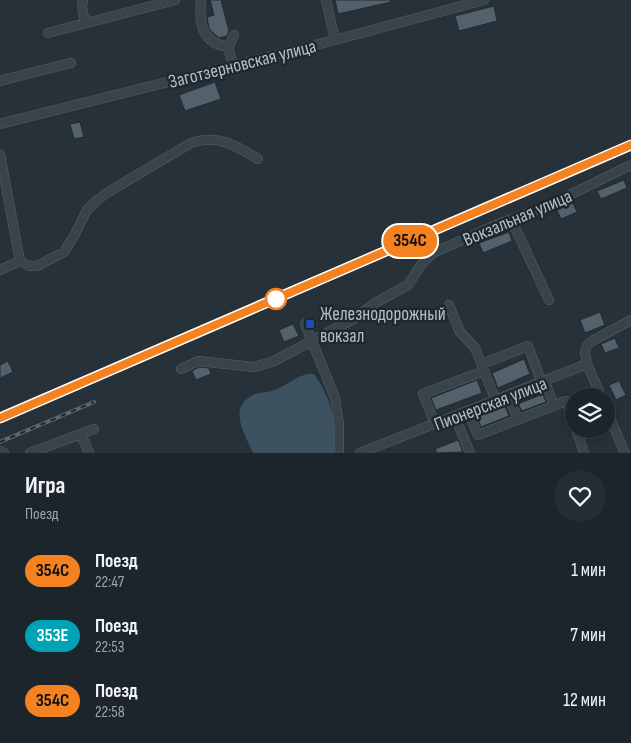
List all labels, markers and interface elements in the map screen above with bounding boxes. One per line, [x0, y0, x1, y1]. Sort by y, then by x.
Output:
street label: Заготзерновская улица [166, 35, 319, 94]
street label: Вокзальная улица [460, 185, 576, 252]
line badge: 354С [375, 225, 445, 257]
text: 354С [393, 230, 427, 251]
unlabelled marker [265, 288, 287, 310]
place label: Железнодорожный вокзал [320, 303, 446, 348]
marker: Железнодорожный вокзал [304, 318, 316, 330]
street label: Пионерская улица [431, 372, 550, 436]
map controls [565, 388, 615, 438]
button: layers [565, 388, 615, 438]
button: heart [554, 470, 606, 522]
text: Игра [25, 471, 65, 500]
text: Поезд [25, 505, 58, 524]
text: Поезд [95, 550, 138, 573]
text: 1 мин [571, 559, 606, 582]
text: 354С [36, 560, 69, 581]
text: 22:47 [95, 573, 124, 592]
text: Поезд [95, 615, 138, 638]
text: 7 мин [570, 624, 606, 647]
text: 353Е [37, 625, 68, 646]
text: 22:53 [95, 638, 124, 657]
text: Поезд [95, 680, 138, 703]
text: 12 мин [563, 689, 606, 712]
text: 354С [36, 690, 69, 711]
text: 22:58 [95, 703, 125, 722]

